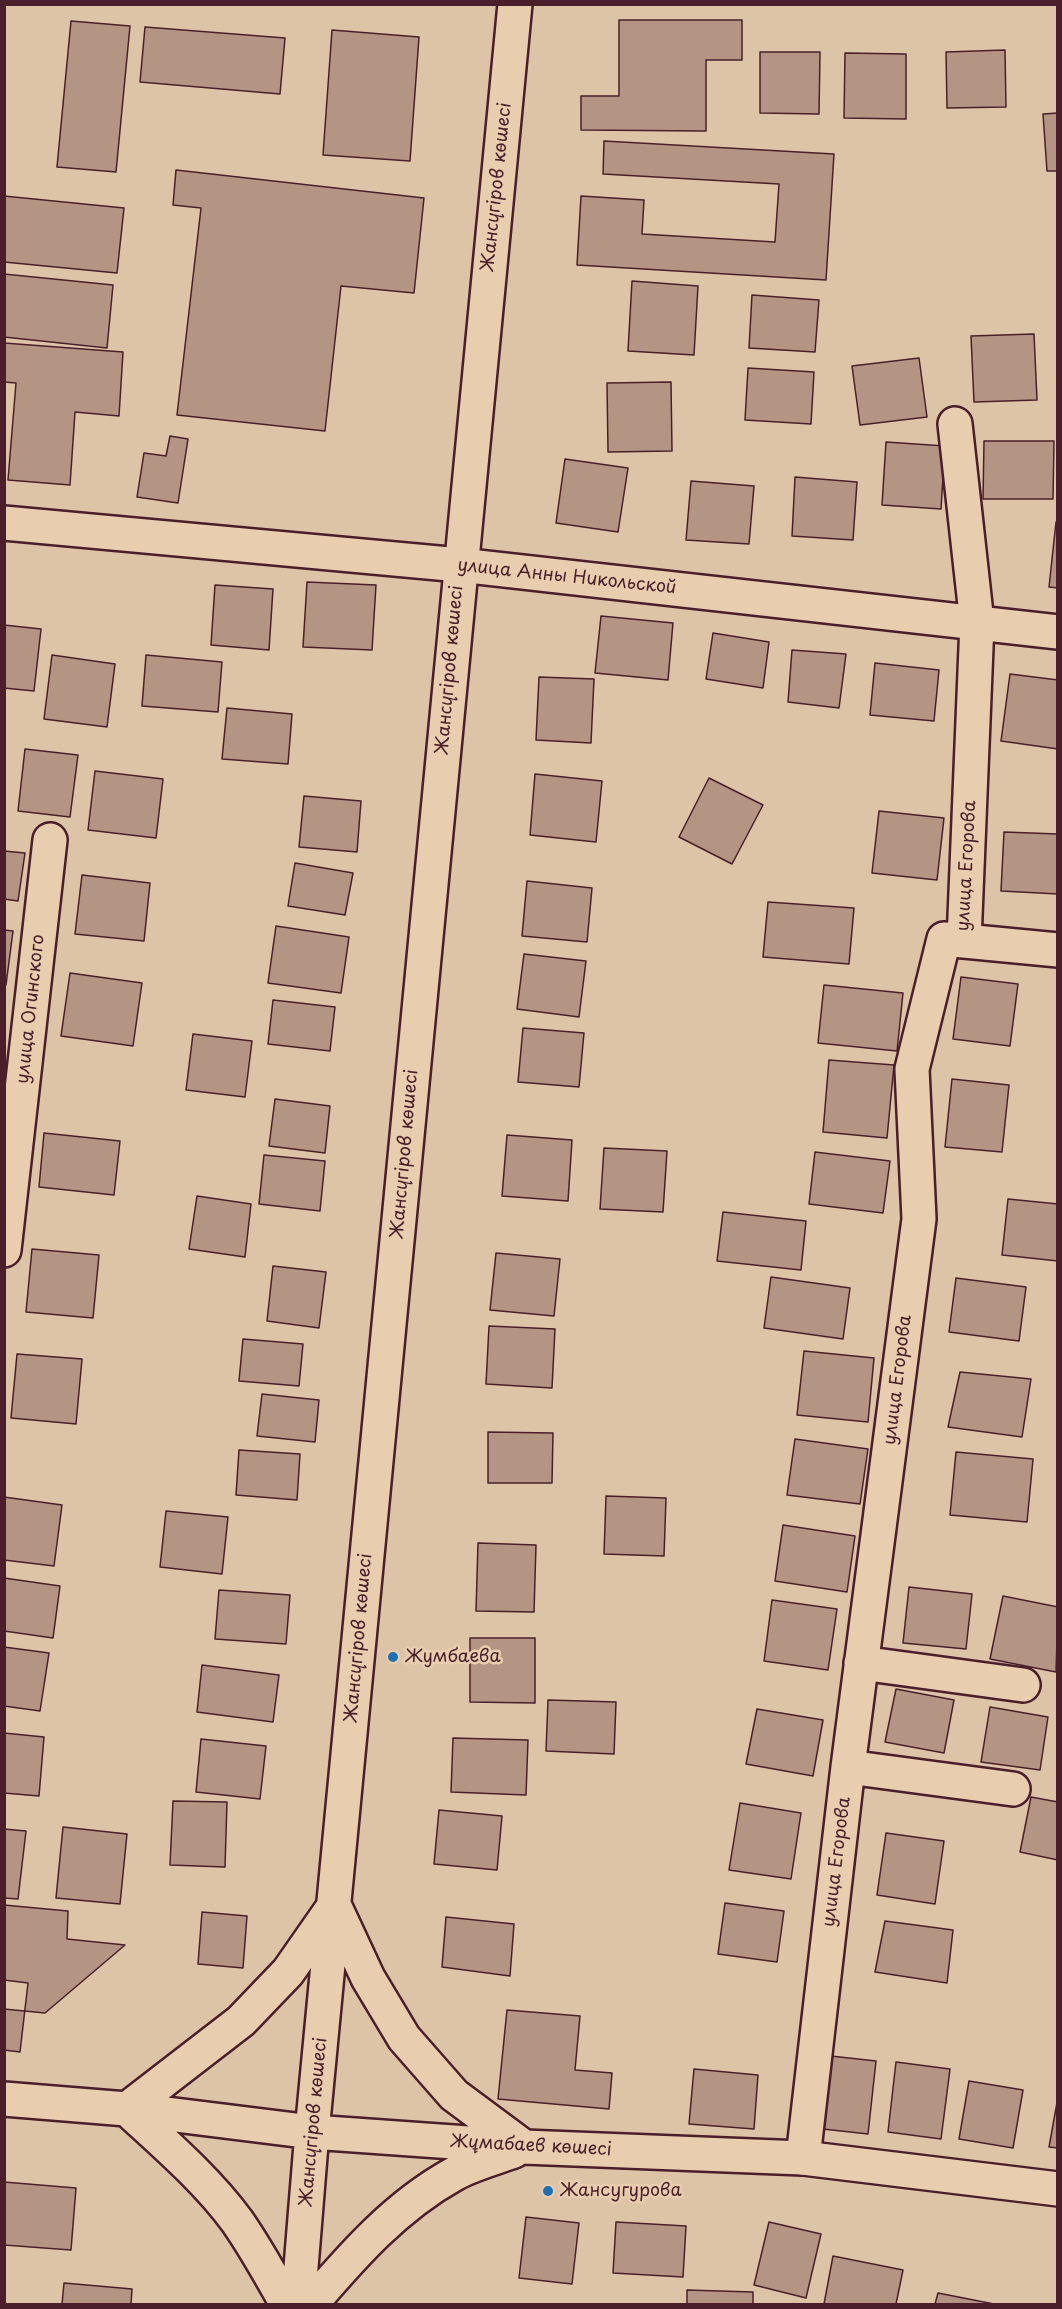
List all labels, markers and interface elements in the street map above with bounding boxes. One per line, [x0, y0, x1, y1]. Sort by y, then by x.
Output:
street label: Жансүгіров көшесі [477, 101, 517, 273]
street label: улица Анны Никольской [456, 555, 678, 599]
street label: Жансүгіров көшесі [432, 584, 468, 756]
street label: улица Егорова [953, 800, 981, 932]
street label: улица Огинского [12, 933, 50, 1085]
street label: Жансүгіров көшесі [387, 1068, 423, 1240]
street label: улица Егорова [879, 1314, 917, 1446]
street label: Жансүгіров көшесі [341, 1552, 377, 1724]
place label: Жумбаева [405, 1646, 501, 1668]
marker: Жумбаева [386, 1650, 400, 1664]
street label: улица Егорова [818, 1796, 856, 1928]
street label: Жансүгіров көшесі [296, 2036, 332, 2208]
street label: Жұмабаев көшесі [450, 2131, 612, 2161]
place label: Жансугурова [560, 2180, 682, 2202]
marker: Жансугурова [541, 2184, 555, 2198]

